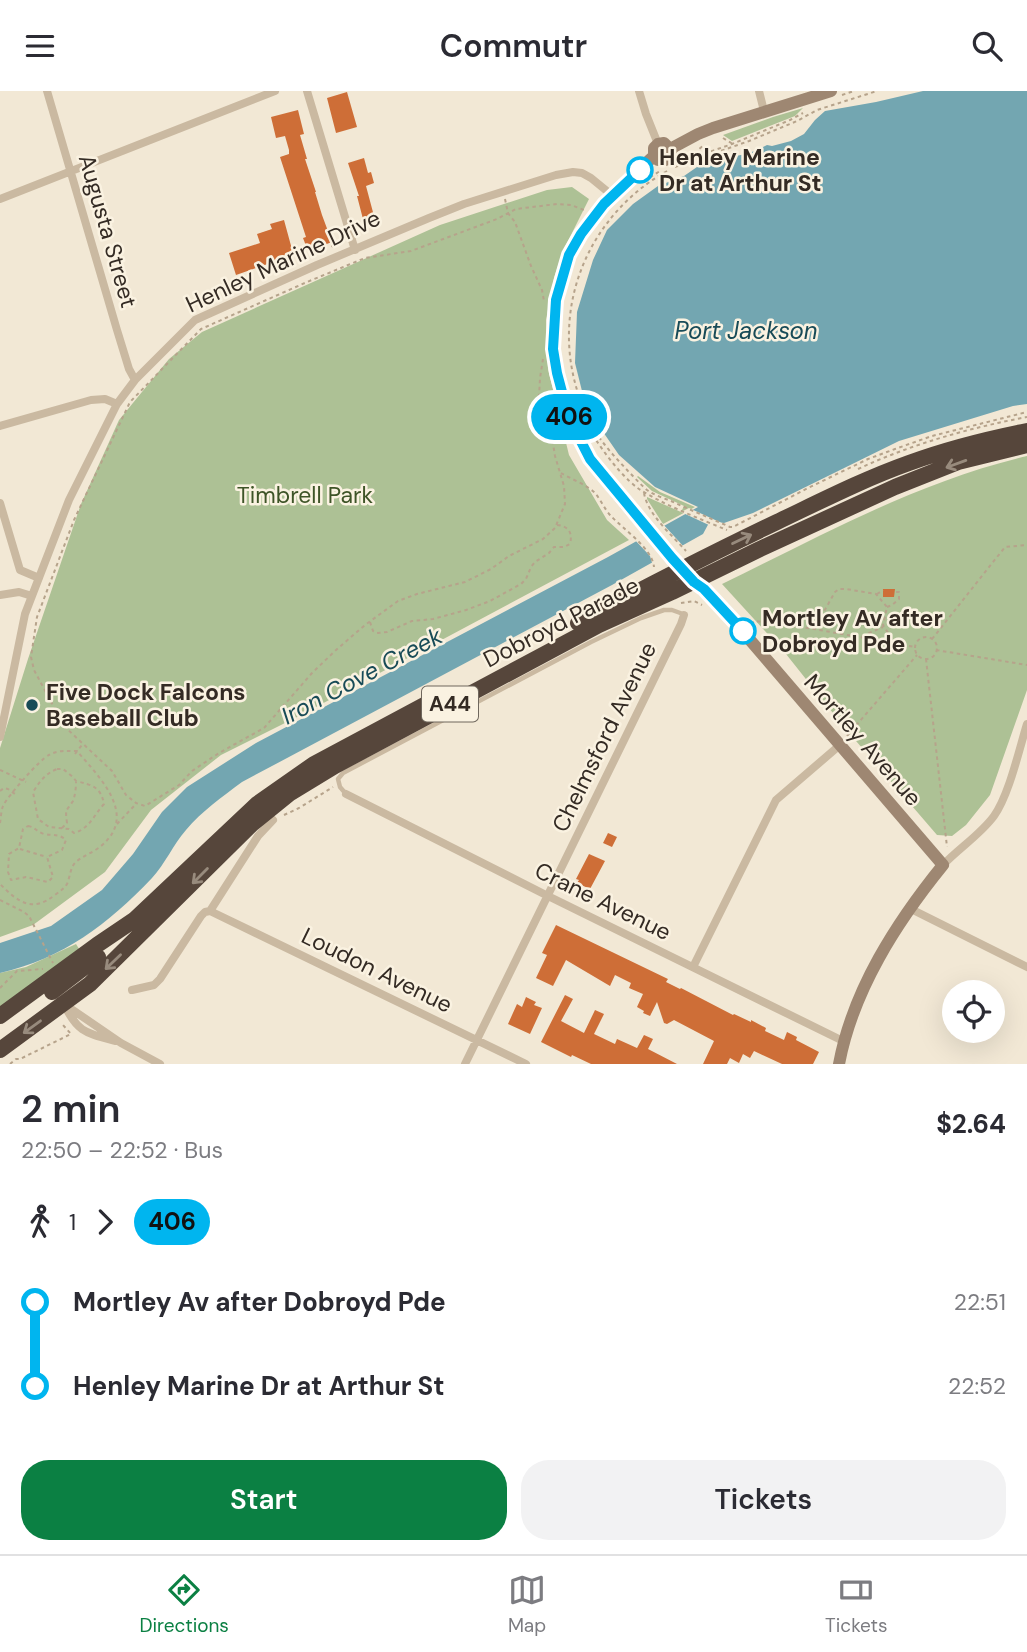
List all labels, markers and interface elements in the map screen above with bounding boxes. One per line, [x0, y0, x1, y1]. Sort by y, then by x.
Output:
text: Commutr [440, 25, 587, 67]
icon: menu [21, 27, 59, 65]
icon: search [968, 27, 1006, 65]
place label: Henley Marine Dr at Arthur St [659, 142, 822, 198]
street label: Augusta Street [72, 151, 144, 311]
marker: Henley Marine Dr at Arthur St [627, 157, 653, 183]
street label: Henley Marine Drive [181, 203, 385, 319]
water label: Port Jackson [674, 315, 818, 346]
line badge: 406 [529, 394, 609, 440]
text: 406 [545, 401, 593, 432]
one-way arrow [945, 459, 967, 471]
park label: Timbrell Park [237, 480, 374, 510]
one-way arrow [731, 531, 752, 545]
street label: Dobroyd Parade [478, 570, 644, 674]
place label: Mortley Av after Dobroyd Pde [762, 603, 943, 659]
marker: Mortley Av after Dobroyd Pde [730, 618, 756, 644]
water label: Iron Cove Creek [276, 620, 448, 731]
street label: Chelmsford Avenue [545, 637, 663, 837]
street label: Mortley Avenue [797, 668, 929, 812]
place label: Five Dock Falcons Baseball Club [46, 677, 246, 733]
road number: A44 [422, 687, 478, 721]
marker: Five Dock Falcons Baseball Club [24, 697, 40, 713]
street label: Crane Avenue [530, 855, 676, 947]
one-way arrow [191, 867, 208, 884]
street label: Loudon Avenue [297, 921, 457, 1019]
one-way arrow [105, 953, 122, 970]
map controls [942, 980, 1005, 1043]
button: locate [942, 980, 1005, 1043]
one-way arrow [23, 1020, 42, 1034]
text: 2 min [21, 1084, 120, 1134]
text: $2.64 [936, 1107, 1006, 1141]
text: 22:50 – 22:52 · Bus [21, 1135, 223, 1165]
icon: walk [21, 1203, 59, 1241]
icon: forward [86, 1203, 124, 1241]
text: 406 [148, 1206, 196, 1237]
text: 1 [69, 1207, 76, 1237]
text: Mortley Av after Dobroyd Pde [73, 1285, 446, 1319]
text: 22:51 [954, 1287, 1006, 1317]
text: Henley Marine Dr at Arthur St [73, 1369, 445, 1403]
text: 22:52 [948, 1371, 1006, 1401]
button: Start [21, 1460, 507, 1540]
button: Tickets [521, 1460, 1006, 1540]
tab: Directions [139, 1571, 229, 1638]
tab: Map [508, 1571, 546, 1638]
tab: Tickets [825, 1571, 888, 1638]

